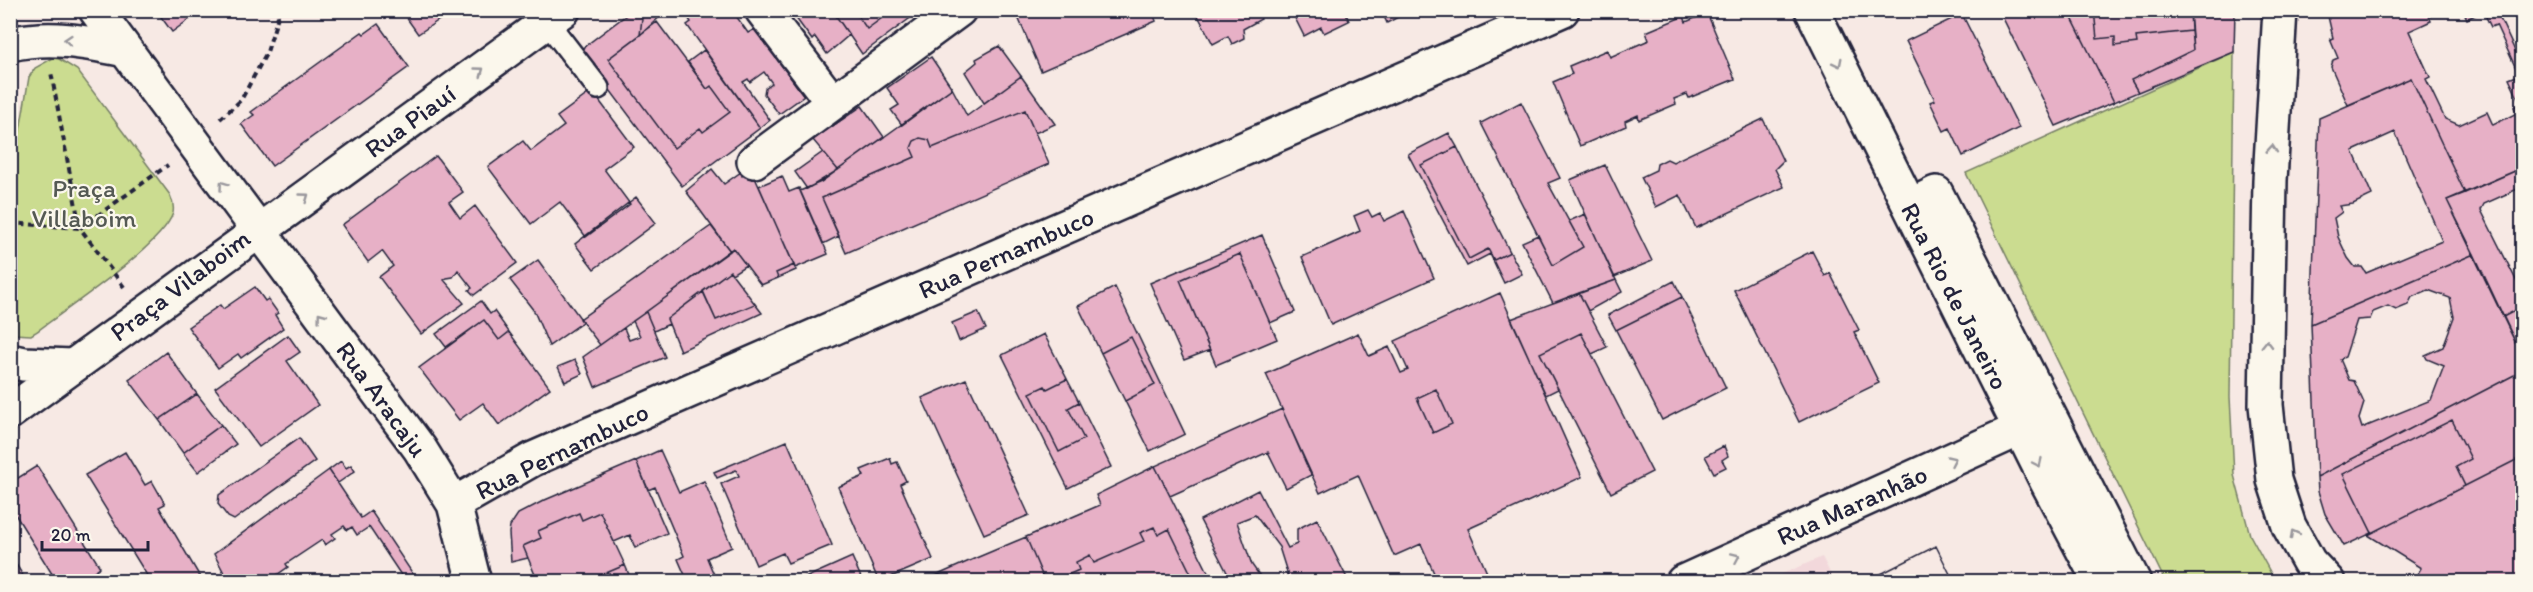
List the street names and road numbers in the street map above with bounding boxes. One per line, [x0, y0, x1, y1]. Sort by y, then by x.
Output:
street label: Rua Piauí [358, 77, 462, 165]
street label: Rua Rio de Janeiro [1894, 197, 2016, 395]
street label: Rua Pernambuco [913, 200, 1099, 306]
street label: Praça Vilaboim [103, 222, 257, 348]
street label: Rua Aracaju [329, 335, 435, 463]
street label: Rua Pernambuco [470, 395, 654, 507]
street label: Rua Maranhão [1772, 458, 1932, 552]

